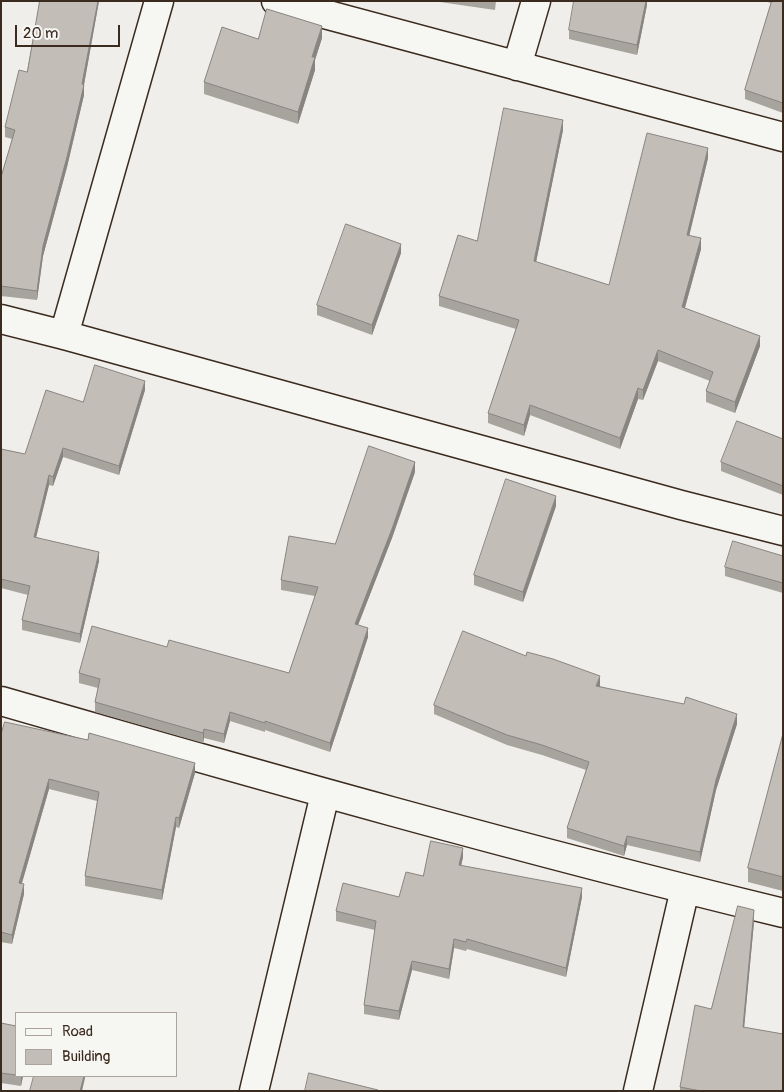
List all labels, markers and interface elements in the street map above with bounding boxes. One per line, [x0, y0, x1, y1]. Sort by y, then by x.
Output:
scale bar [18, 15, 122, 47]
text: 20 m [23, 24, 58, 43]
legend [15, 1012, 178, 1077]
text: Road [62, 1022, 93, 1041]
text: Building [62, 1047, 110, 1066]

